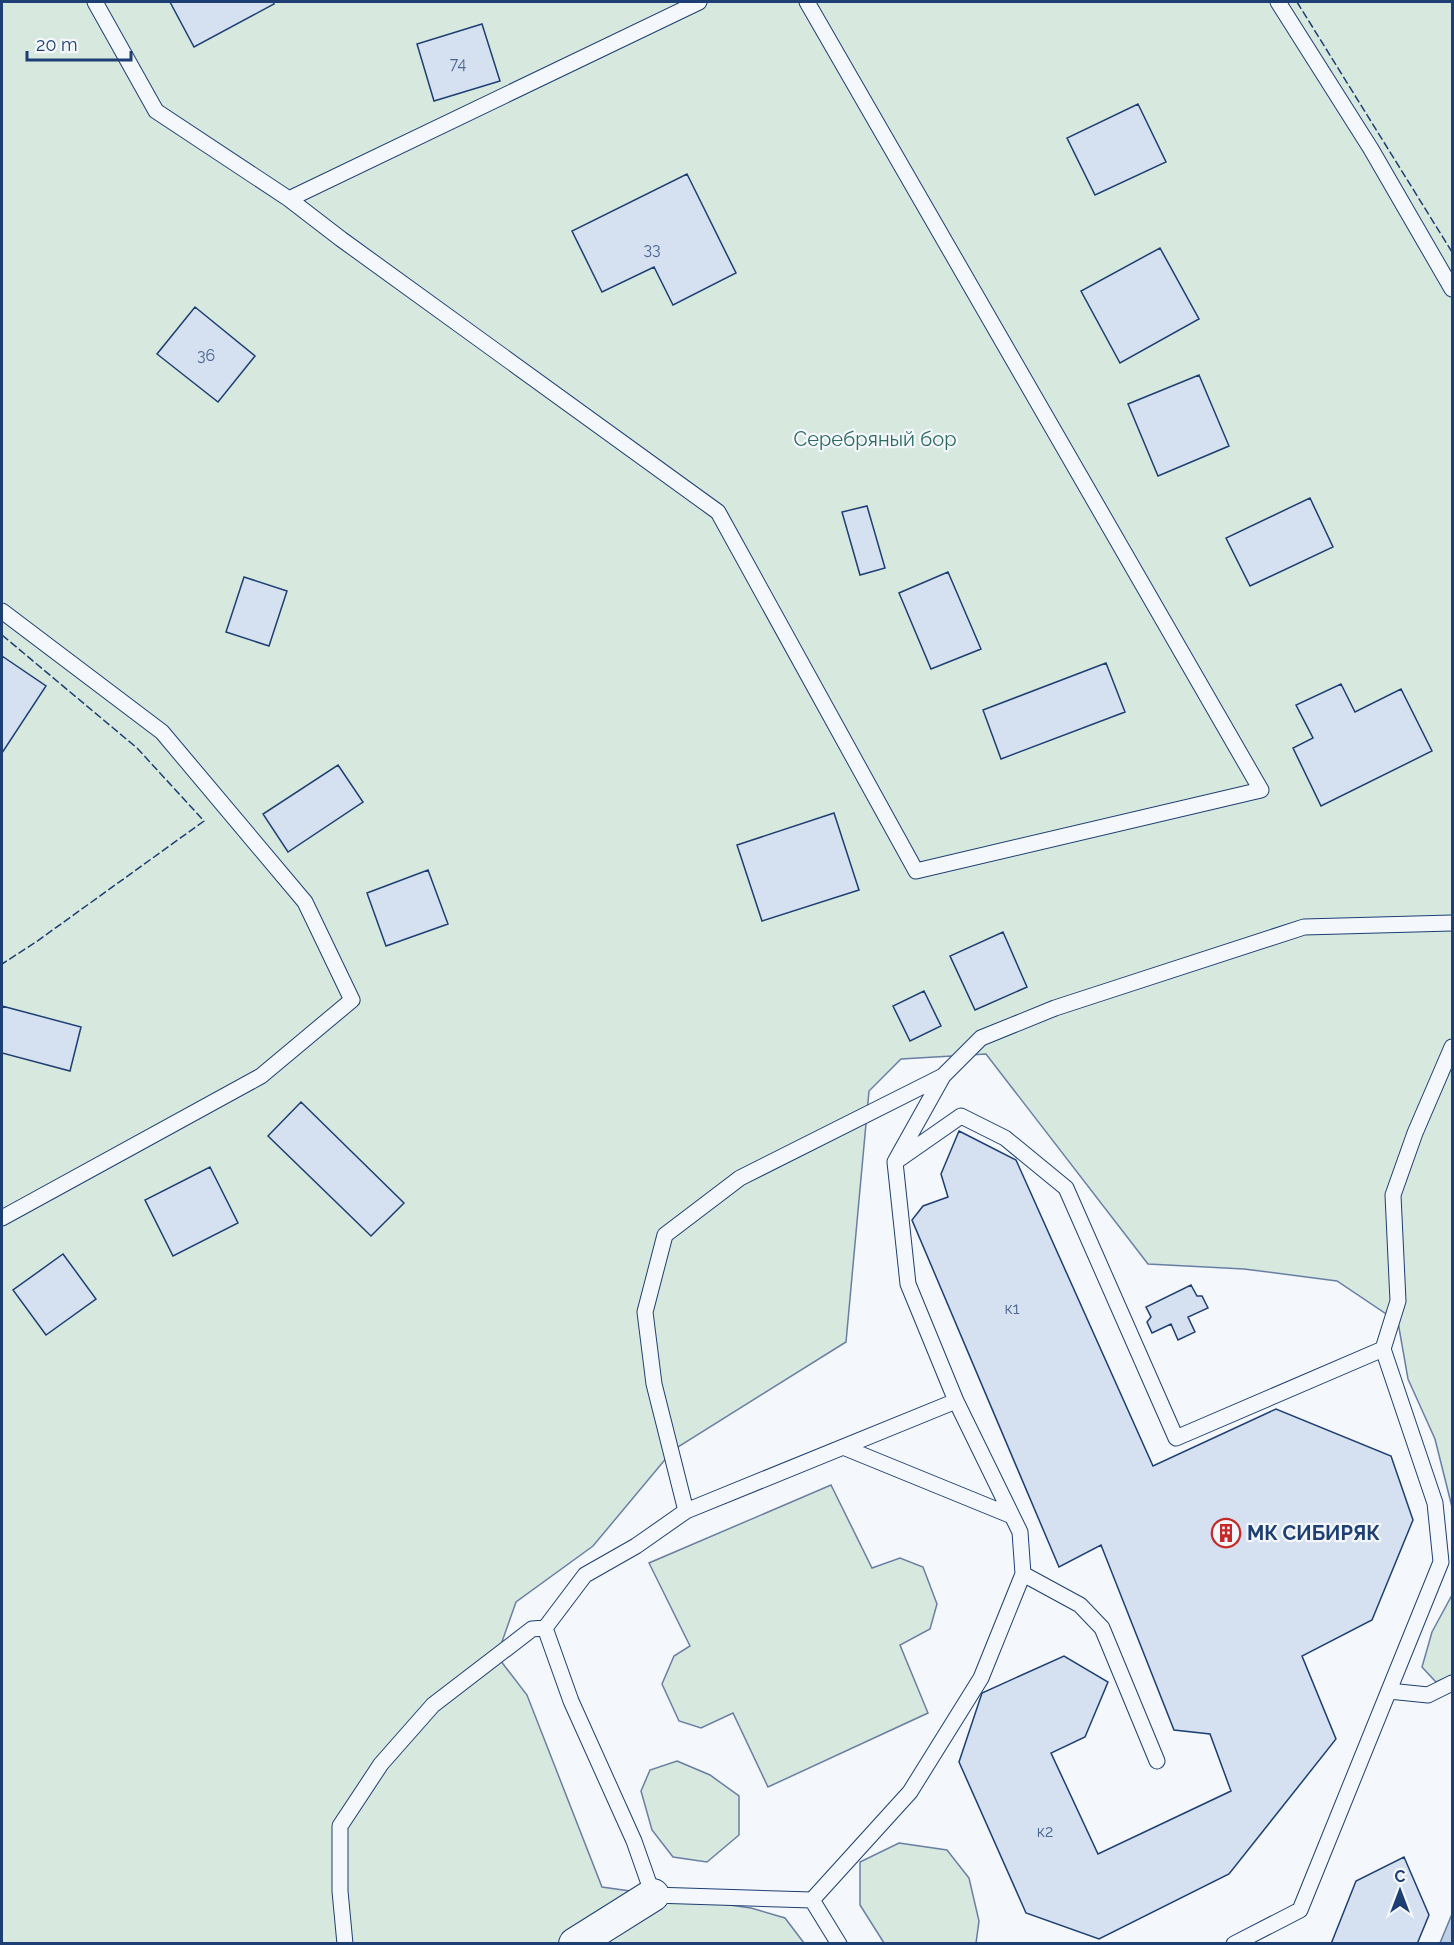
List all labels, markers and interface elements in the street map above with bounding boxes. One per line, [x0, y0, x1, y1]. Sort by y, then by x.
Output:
scale bar [27, 24, 130, 62]
text: 20 m [36, 34, 78, 55]
house number: 74 [450, 54, 466, 73]
house number: 33 [643, 240, 661, 259]
house number: 36 [197, 346, 215, 365]
park label: Серебряный бор [794, 427, 957, 451]
house number: к1 [1004, 1299, 1020, 1318]
building icon: МК СИБИРЯК [1210, 1517, 1242, 1549]
place label: МК СИБИРЯК [1247, 1521, 1380, 1545]
house number: к2 [1037, 1822, 1053, 1841]
north arrow [1370, 1861, 1430, 1921]
text: С [1395, 1867, 1406, 1886]

